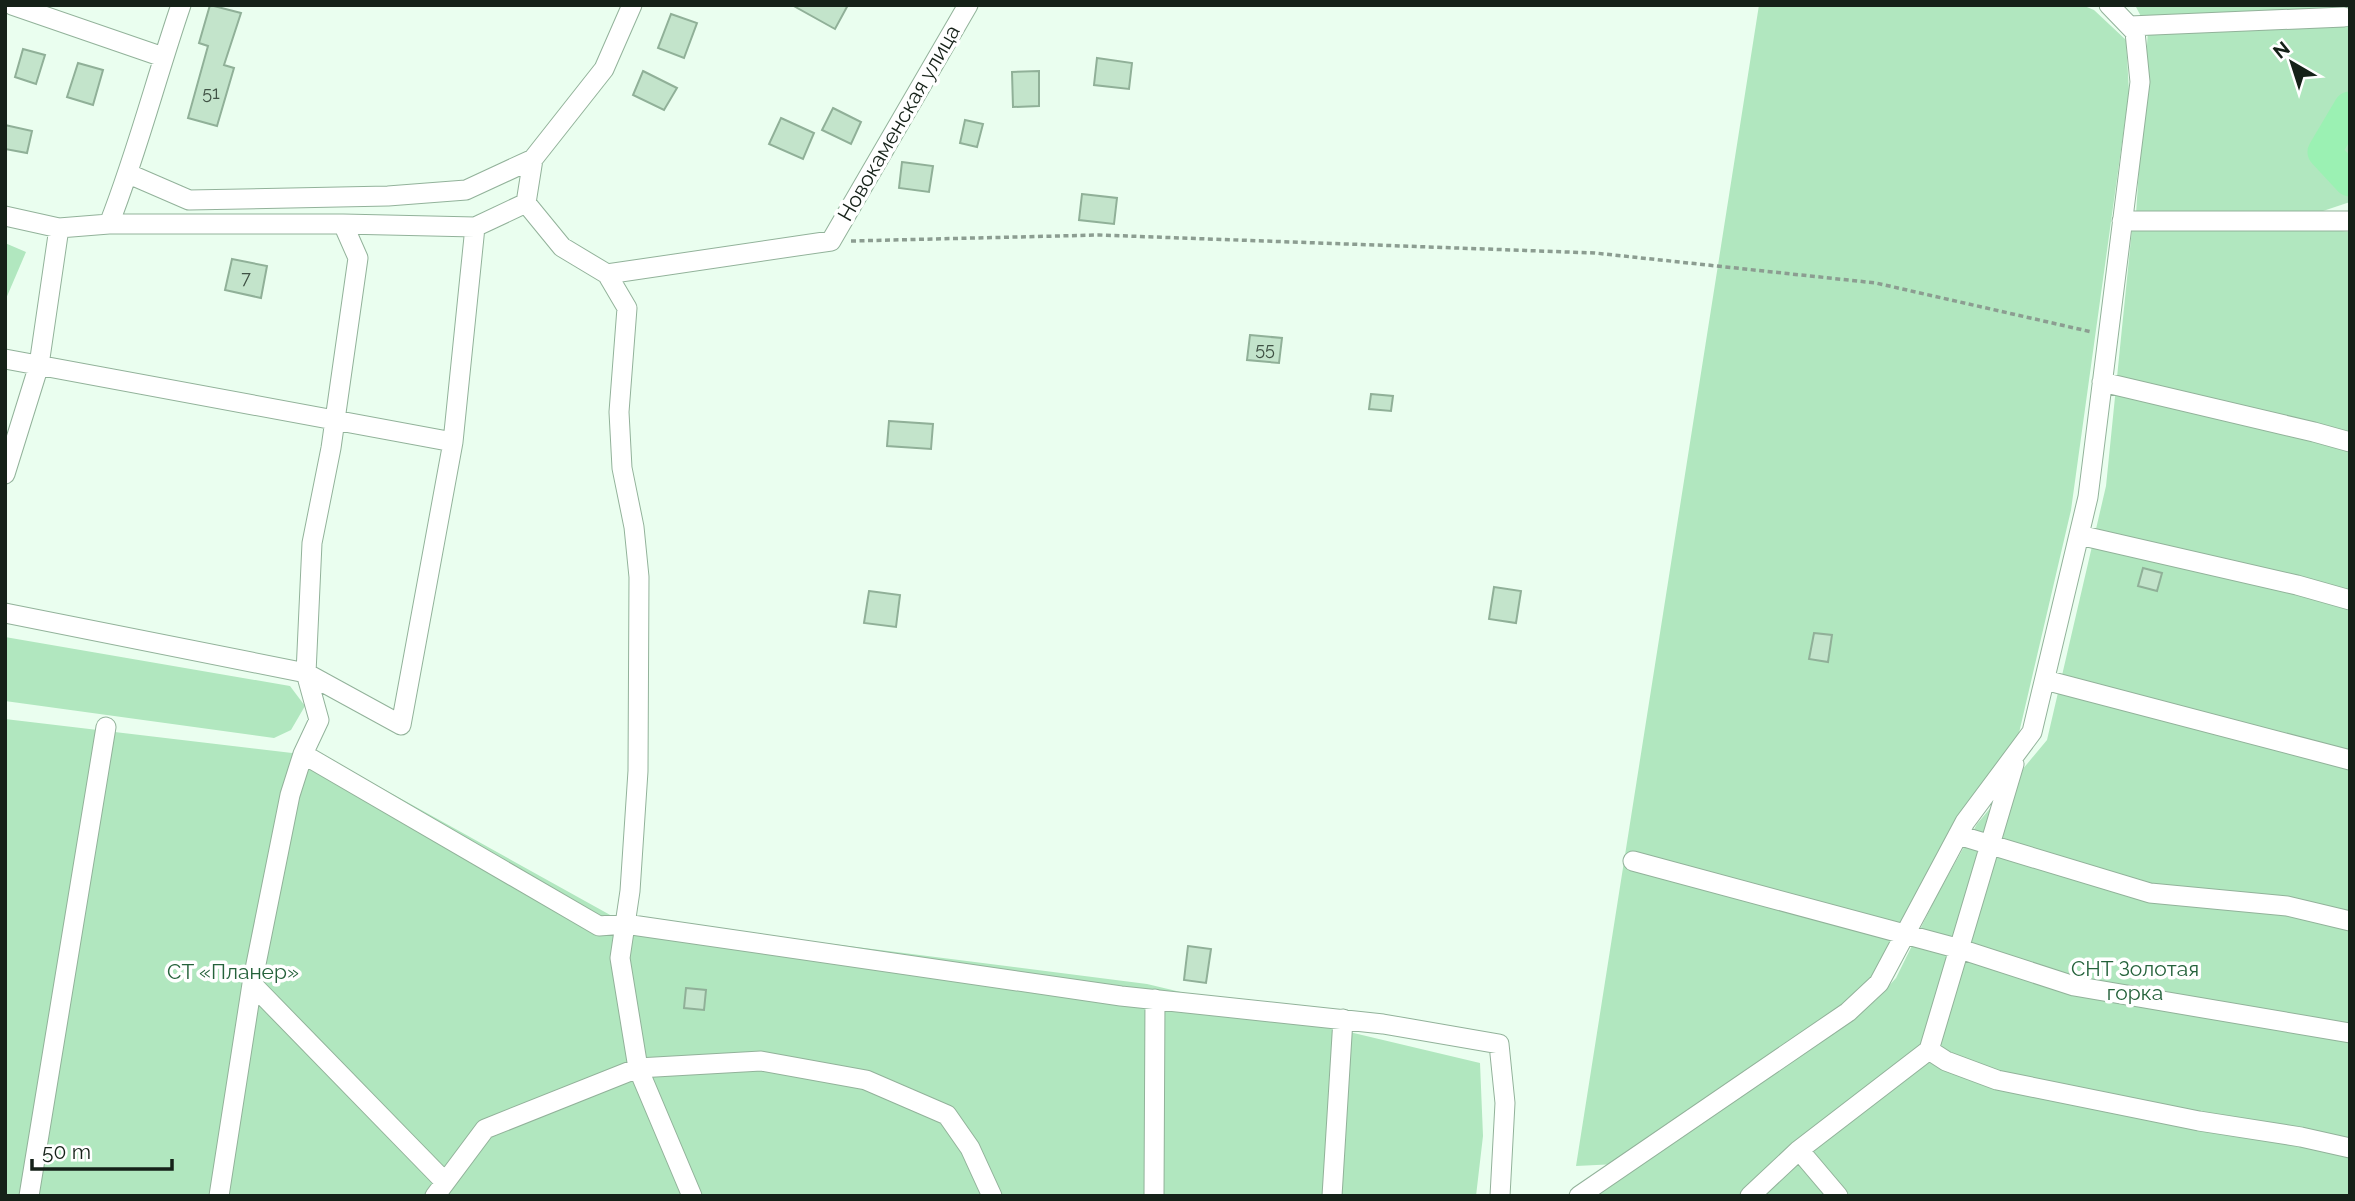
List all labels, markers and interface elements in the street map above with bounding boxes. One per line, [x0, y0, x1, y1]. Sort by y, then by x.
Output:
street label: Новокаменская улица [832, 20, 965, 225]
north arrow [2257, 28, 2327, 98]
text: N [2269, 37, 2294, 63]
house number: 51 [202, 82, 220, 103]
house number: 7 [241, 267, 251, 288]
house number: 55 [1255, 338, 1275, 359]
park label: СНТ Золотая горка [2071, 956, 2199, 1005]
park label: СТ «Планер» [167, 959, 299, 984]
scale bar [32, 1128, 172, 1172]
text: 50 m [42, 1139, 91, 1164]

